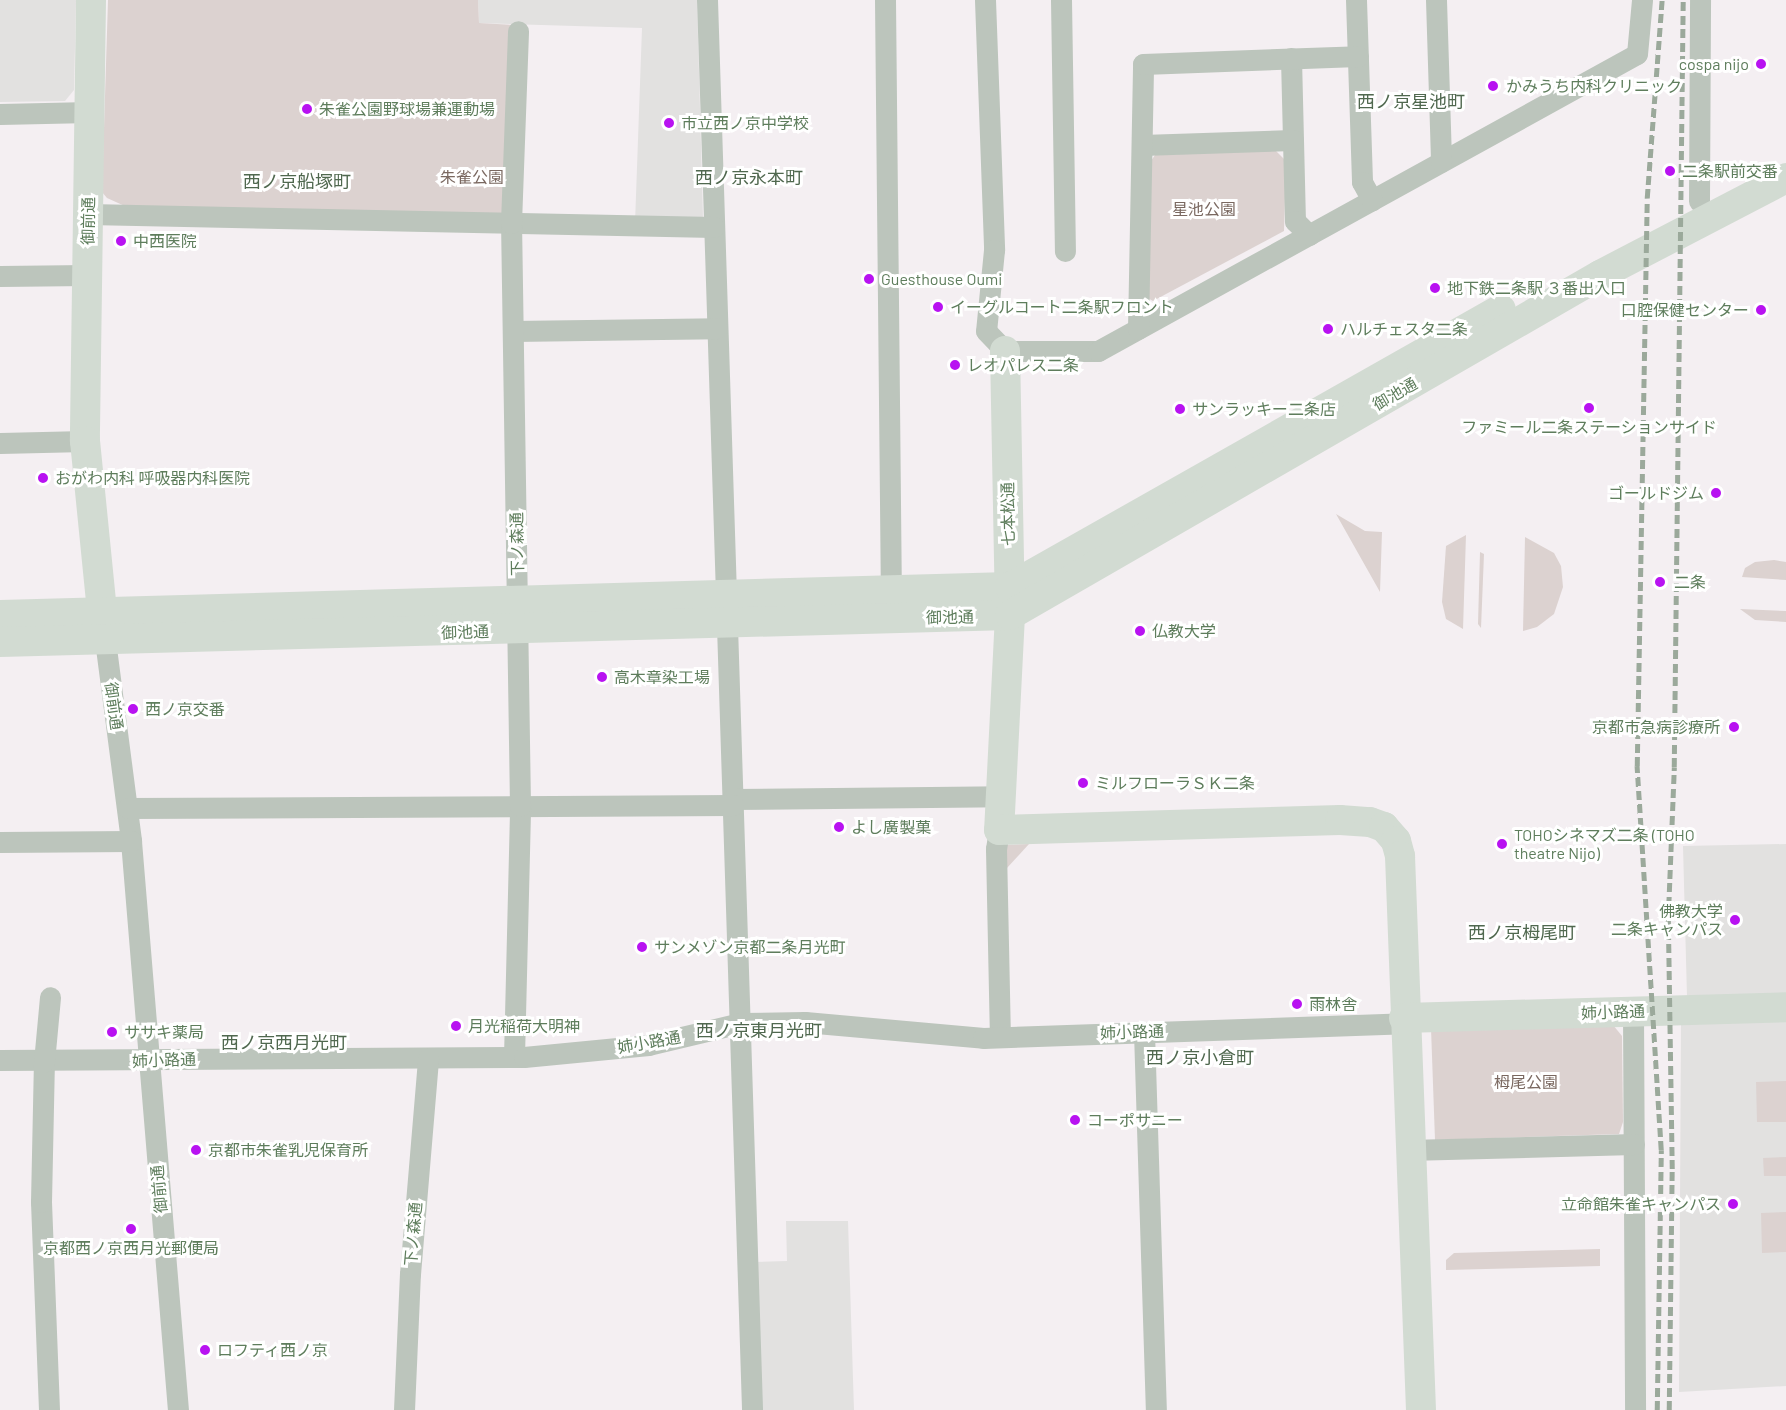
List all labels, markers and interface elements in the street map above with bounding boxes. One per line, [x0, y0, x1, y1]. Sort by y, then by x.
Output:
place label: cospa nijo [1679, 54, 1749, 74]
marker: cospa nijo [1754, 57, 1768, 71]
place label: かみうち内科クリニック [1506, 76, 1682, 96]
marker: かみうち内科クリニック [1484, 77, 1502, 95]
district label: 西ノ京星池町 [1357, 90, 1465, 112]
place label: 朱雀公園野球場兼運動場 [319, 99, 495, 119]
marker: 朱雀公園野球場兼運動場 [300, 102, 314, 116]
place label: 市立西ノ京中学校 [681, 113, 809, 133]
marker: 市立西ノ京中学校 [662, 116, 676, 130]
place label: 二条駅前交番 [1682, 161, 1778, 181]
marker: 二条駅前交番 [1663, 164, 1677, 178]
district label: 西ノ京永本町 [695, 166, 803, 188]
park label: 朱雀公園 [440, 167, 504, 187]
district label: 西ノ京船塚町 [243, 170, 351, 192]
street label: 御前通 [78, 197, 98, 245]
park label: 星池公園 [1172, 199, 1236, 219]
place label: 中西医院 [133, 231, 197, 251]
marker: 中西医院 [114, 234, 128, 248]
place label: Guesthouse Oumi [881, 269, 1002, 289]
marker: Guesthouse Oumi [862, 272, 876, 286]
place label: 地下鉄二条駅 ３番出入口 [1447, 278, 1626, 298]
marker: 地下鉄二条駅 ３番出入口 [1428, 281, 1442, 295]
place label: イーグルコート二条駅フロント [950, 297, 1174, 317]
marker: イーグルコート二条駅フロント [931, 300, 945, 314]
place label: 口腔保健センター [1621, 300, 1749, 320]
marker: 口腔保健センター [1754, 303, 1768, 317]
place label: ハルチェスタ二条 [1340, 319, 1468, 339]
marker: ハルチェスタ二条 [1321, 322, 1335, 336]
place label: レオパレス二条 [967, 355, 1079, 375]
marker: レオパレス二条 [948, 358, 962, 372]
street label: 御池通 [1369, 374, 1421, 414]
place label: サンラッキー二条店 [1192, 399, 1336, 419]
marker: ファミール二条ステーションサイド [1582, 401, 1596, 415]
marker: サンラッキー二条店 [1173, 402, 1187, 416]
place label: ファミール二条ステーションサイド [1461, 417, 1717, 437]
place label: おがわ内科 呼吸器内科医院 [55, 468, 250, 488]
marker: おがわ内科 呼吸器内科医院 [36, 471, 50, 485]
street label: 七本松通 [998, 482, 1018, 546]
place label: ゴールドジム [1608, 483, 1704, 503]
marker: ゴールドジム [1709, 486, 1723, 500]
street label: 下ノ森通 [507, 512, 527, 576]
place label: 二条 [1674, 572, 1706, 592]
marker: 二条 [1651, 573, 1669, 591]
street label: 御池通 [926, 607, 974, 627]
place label: 仏教大学 [1152, 621, 1216, 641]
street label: 御池通 [441, 622, 489, 642]
marker: 仏教大学 [1133, 624, 1147, 638]
place label: 高木章染工場 [614, 667, 710, 687]
marker: 高木章染工場 [595, 670, 609, 684]
street label: 御前通 [101, 681, 127, 731]
place label: 西ノ京交番 [145, 699, 225, 719]
marker: 西ノ京交番 [126, 702, 140, 716]
place label: 京都市急病診療所 [1592, 717, 1720, 737]
marker: 京都市急病診療所 [1725, 718, 1743, 736]
place label: ミルフローラＳＫ二条 [1095, 773, 1255, 793]
marker: ミルフローラＳＫ二条 [1076, 776, 1090, 790]
place label: よし廣製菓 [851, 817, 931, 837]
marker: よし廣製菓 [832, 820, 846, 834]
place label: TOHOシネマズ二条 (TOHO theatre Nijo) [1514, 825, 1695, 863]
marker: TOHOシネマズ二条 (TOHO theatre Nijo) [1495, 837, 1509, 851]
place label: 佛教大学 二条キャンパス [1611, 901, 1723, 939]
marker: 佛教大学 二条キャンパス [1728, 913, 1742, 927]
district label: 西ノ京栂尾町 [1468, 921, 1576, 943]
place label: サンメゾン京都二条月光町 [654, 937, 846, 957]
marker: サンメゾン京都二条月光町 [635, 940, 649, 954]
place label: 雨林舎 [1309, 994, 1357, 1014]
marker: 雨林舎 [1290, 997, 1304, 1011]
street label: 姉小路通 [1581, 1001, 1645, 1023]
place label: 月光稲荷大明神 [468, 1016, 580, 1036]
marker: 月光稲荷大明神 [449, 1019, 463, 1033]
district label: 西ノ京東月光町 [696, 1019, 822, 1041]
street label: 姉小路通 [1100, 1021, 1164, 1043]
place label: ササキ薬局 [124, 1022, 204, 1042]
marker: ササキ薬局 [105, 1025, 119, 1039]
street label: 姉小路通 [616, 1027, 682, 1057]
district label: 西ノ京西月光町 [221, 1031, 347, 1053]
district label: 西ノ京小倉町 [1146, 1046, 1254, 1068]
street label: 姉小路通 [132, 1049, 196, 1071]
park label: 栂尾公園 [1494, 1072, 1558, 1092]
place label: コーポサニー [1087, 1110, 1183, 1130]
marker: コーポサニー [1068, 1113, 1082, 1127]
place label: 京都市朱雀乳児保育所 [208, 1140, 368, 1160]
marker: 京都市朱雀乳児保育所 [189, 1143, 203, 1157]
street label: 御前通 [147, 1164, 171, 1214]
place label: 立命館朱雀キャンパス [1561, 1194, 1721, 1214]
marker: 立命館朱雀キャンパス [1726, 1197, 1740, 1211]
street label: 下ノ森通 [401, 1201, 425, 1267]
marker: 京都西ノ京西月光郵便局 [124, 1222, 138, 1236]
place label: 京都西ノ京西月光郵便局 [43, 1238, 219, 1258]
place label: ロフティ西ノ京 [217, 1340, 329, 1360]
marker: ロフティ西ノ京 [198, 1343, 212, 1357]

